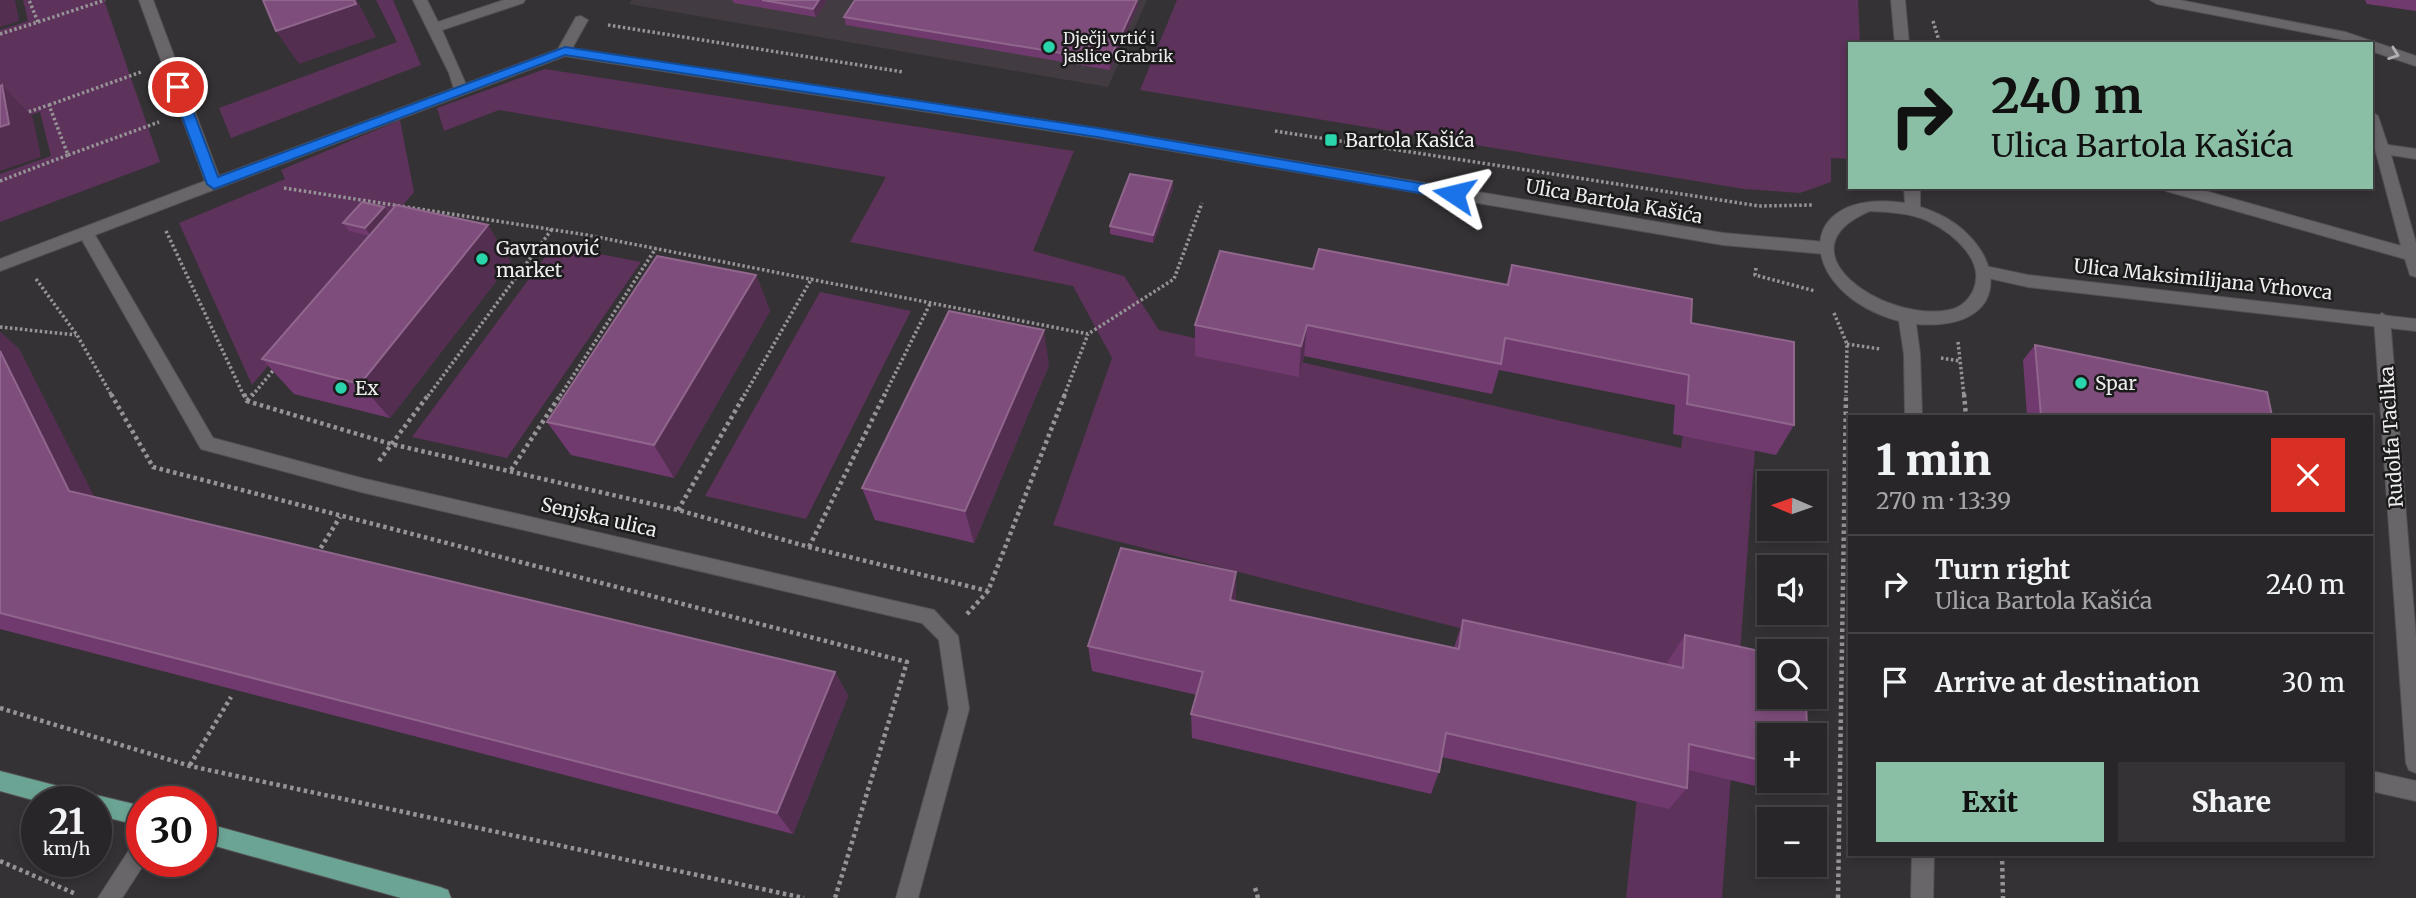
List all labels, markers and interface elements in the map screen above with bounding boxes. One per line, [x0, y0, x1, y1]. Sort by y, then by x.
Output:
place label: Dječji vrtić i jaslice Grabrik [1062, 28, 1174, 66]
marker: Dječji vrtić i jaslice Grabrik [1041, 39, 1057, 55]
one-way arrow [2387, 46, 2399, 60]
pin [148, 57, 208, 117]
text: 240 m [1991, 65, 2143, 126]
icon: arrive [159, 68, 197, 106]
icon: right [1876, 70, 1967, 161]
text: Ulica Bartola Kašića [1991, 126, 2293, 166]
place label: Bartola Kašića [1345, 128, 1474, 152]
marker: Bartola Kašića [1323, 132, 1339, 148]
position arrow [1417, 157, 1491, 231]
street label: Ulica Bartola Kašića [1524, 174, 1704, 228]
place label: Gavranović market [496, 236, 600, 282]
marker: Gavranović market [474, 251, 490, 267]
street label: Ulica Maksimilijana Vrhovca [2072, 253, 2334, 305]
street label: Rudolfa Taclika [2374, 365, 2408, 509]
place label: Spar [2095, 371, 2137, 395]
marker: Spar [2073, 375, 2089, 391]
place label: Ex [355, 376, 379, 400]
marker: Ex [333, 380, 349, 396]
text: 1 min [1876, 434, 1991, 486]
button: close [2271, 438, 2345, 512]
north arrow [1757, 471, 1827, 541]
map controls [1757, 471, 1827, 877]
text: 270 m · 13:39 [1876, 486, 2011, 515]
street label: Senjska ulica [539, 492, 659, 542]
text: Turn right [1935, 553, 2070, 586]
button: sound [1757, 555, 1827, 625]
icon: right [1876, 565, 1914, 603]
text: 240 m [2266, 568, 2345, 601]
text: Ulica Bartola Kašića [1935, 586, 2152, 615]
button: search [1757, 639, 1827, 709]
icon: arrive [1876, 663, 1914, 701]
text: Arrive at destination [1935, 666, 2200, 699]
text: 30 m [2282, 666, 2345, 699]
button: + [1757, 723, 1827, 793]
button: Exit [1876, 762, 2104, 842]
button: Share [2118, 762, 2345, 842]
speed limit sign: 30 [126, 786, 217, 877]
text: 21 [49, 800, 84, 844]
button: − [1757, 807, 1827, 877]
text: km/h [43, 837, 90, 860]

